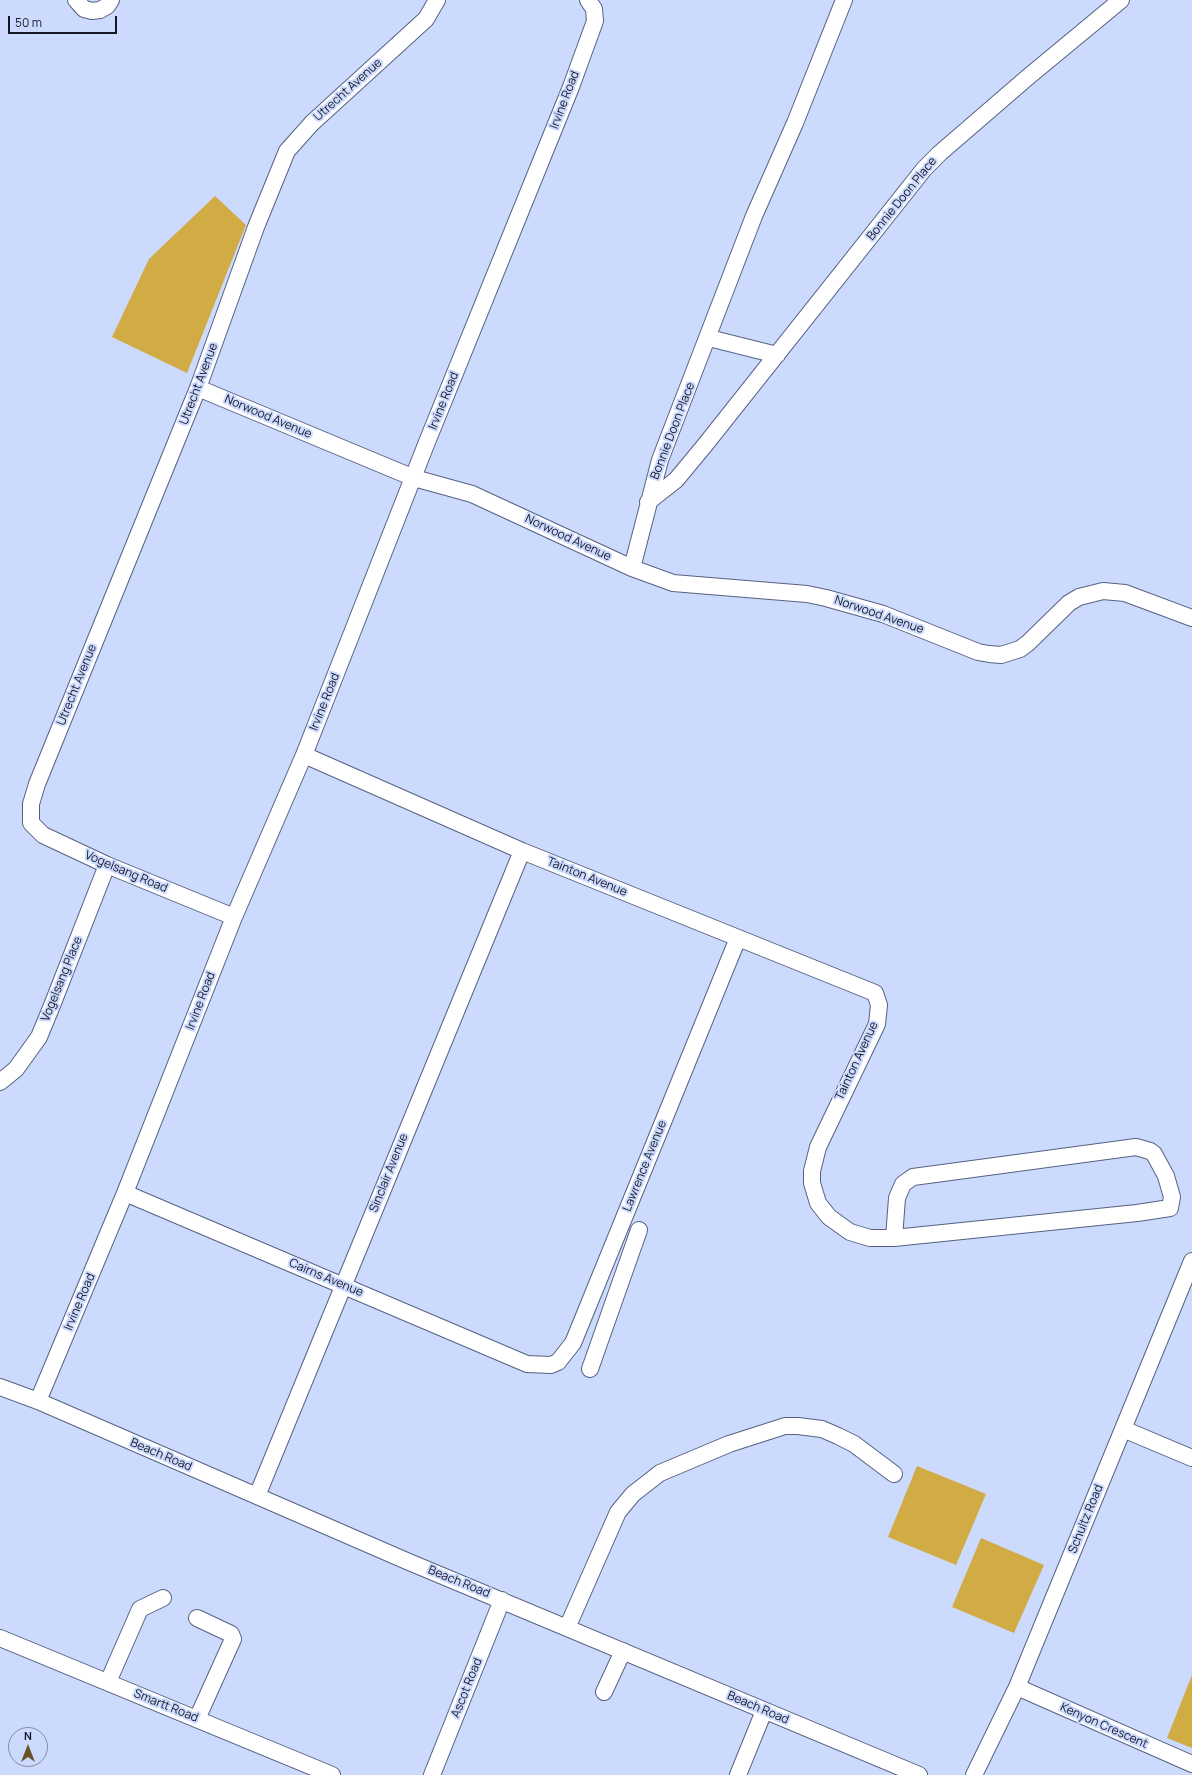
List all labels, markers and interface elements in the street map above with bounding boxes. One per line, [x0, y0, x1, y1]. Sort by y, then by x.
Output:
scale bar [10, 8, 119, 34]
text: 50 m [15, 14, 42, 31]
street label: Utrecht Avenue [311, 56, 385, 124]
street label: Irvine Road [547, 69, 583, 131]
street label: Bonnie Doon Place [864, 154, 940, 244]
street label: Utrecht Avenue [177, 341, 221, 427]
street label: Irvine Road [426, 370, 462, 432]
street label: Bonnie Doon Place [648, 380, 698, 482]
street label: Norwood Avenue [222, 392, 314, 442]
street label: Norwood Avenue [523, 512, 613, 564]
street label: Norwood Avenue [833, 593, 925, 637]
street label: Utrecht Avenue [54, 642, 100, 728]
street label: Irvine Road [307, 671, 343, 733]
street label: Vogelsang Road [82, 848, 170, 896]
street label: Tainton Avenue [545, 854, 629, 900]
street label: Vogelsang Place [38, 934, 86, 1024]
street label: Irvine Road [183, 970, 219, 1032]
street label: Tainton Avenue [832, 1019, 882, 1103]
street label: Lawrence Avenue [620, 1118, 670, 1214]
street label: Sinclair Avenue [367, 1131, 411, 1215]
street label: Cairns Avenue [287, 1256, 365, 1300]
street label: Irvine Road [61, 1271, 99, 1333]
street label: Beach Road [128, 1436, 194, 1474]
street label: Schultz Road [1066, 1482, 1106, 1556]
street label: Beach Road [426, 1563, 492, 1601]
street label: Ascot Road [449, 1656, 485, 1720]
street label: Smartt Road [132, 1687, 200, 1725]
street label: Beach Road [725, 1689, 791, 1727]
street label: Kenyon Crescent [1058, 1700, 1150, 1752]
north arrow [8, 1727, 48, 1767]
text: N [24, 1728, 32, 1743]

